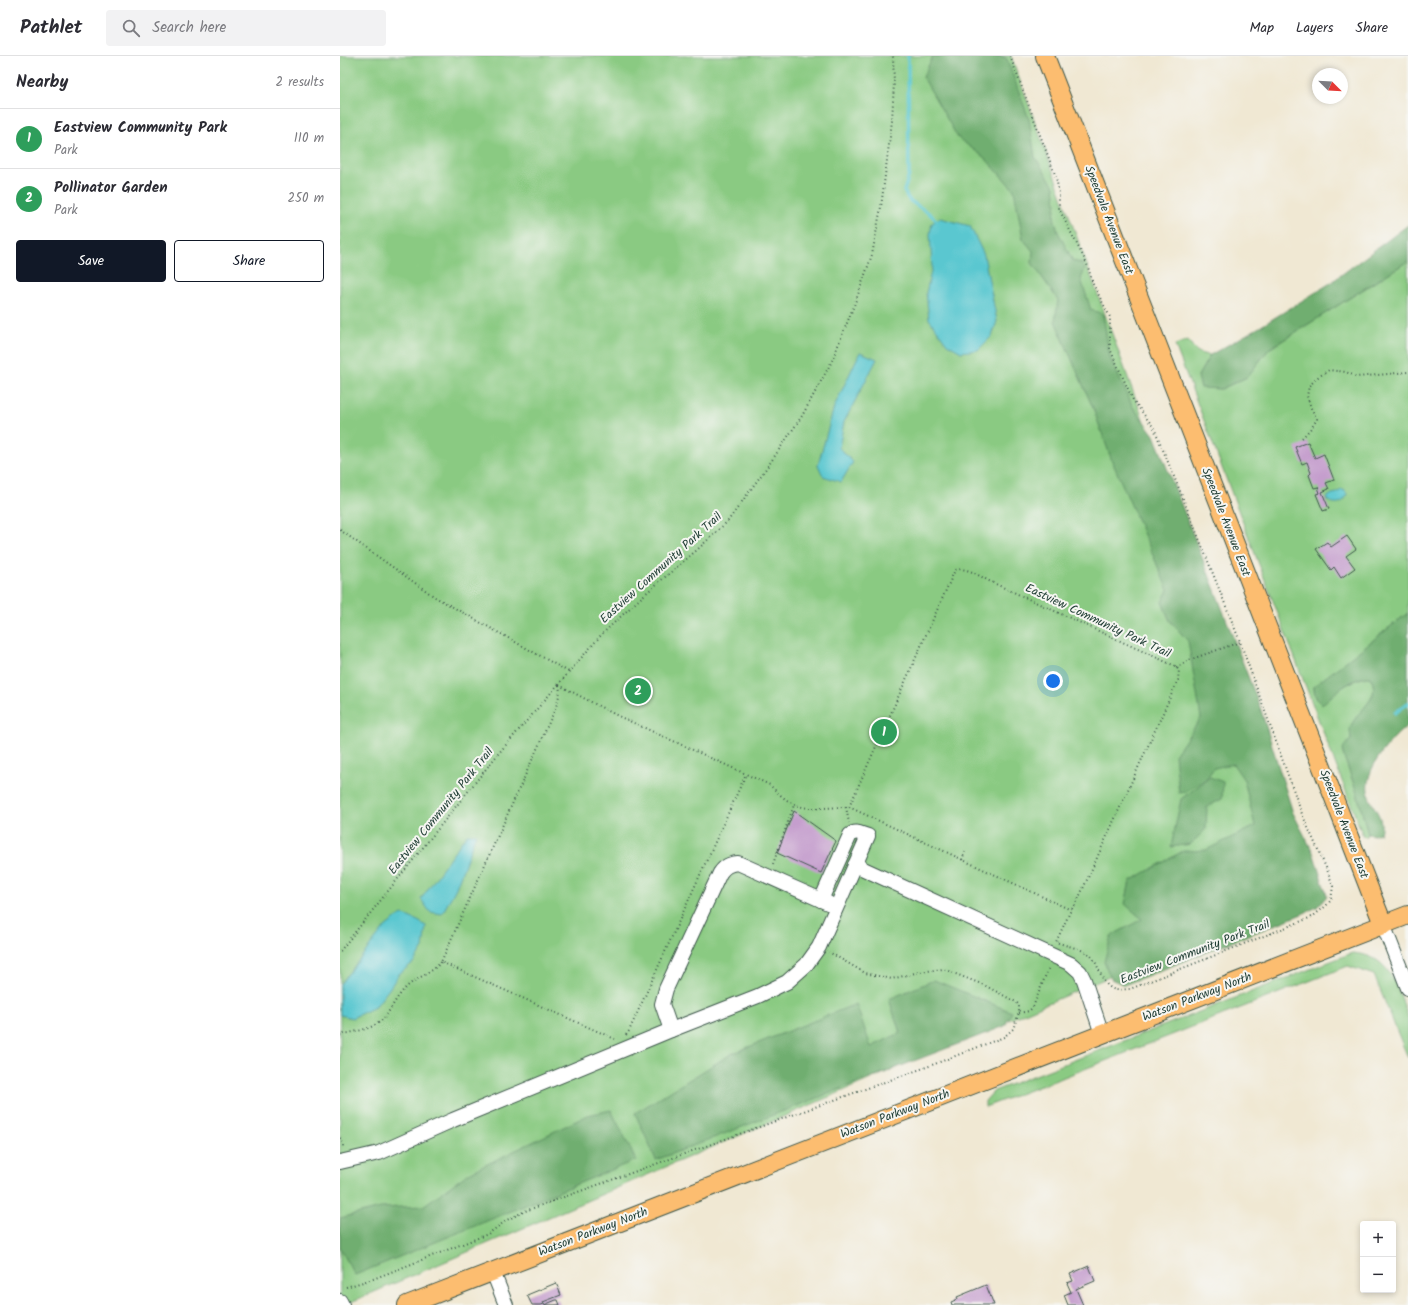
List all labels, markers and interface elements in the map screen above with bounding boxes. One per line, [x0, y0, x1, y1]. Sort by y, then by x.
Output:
search box [106, 10, 386, 46]
text: Pathlet [20, 13, 82, 43]
text: Search here [152, 16, 226, 40]
icon: search [120, 17, 142, 39]
text: Map [1250, 17, 1274, 39]
text: Layers [1296, 17, 1334, 39]
text: Share [1356, 17, 1388, 39]
north arrow [1312, 68, 1348, 104]
text: Nearby [16, 69, 68, 96]
text: 2 results [276, 72, 324, 93]
text: Eastview Community Park [54, 116, 227, 140]
text: 1 [27, 128, 31, 149]
text: 110 m [294, 128, 324, 149]
text: Park [54, 140, 78, 161]
street label: Speedvale Avenue East [1079, 163, 1139, 278]
text: Pollinator Garden [54, 176, 167, 200]
text: 2 [25, 188, 33, 209]
text: 250 m [287, 188, 324, 209]
text: Park [54, 200, 78, 221]
button: Save [16, 240, 166, 282]
button: Share [174, 240, 324, 282]
street label: Speedvale Avenue East [1196, 465, 1256, 580]
street label: Eastview Community Park Trail [596, 508, 726, 628]
street label: Eastview Community Park Trail [1022, 579, 1174, 663]
your location [1043, 671, 1063, 691]
pin: 2 [625, 676, 651, 706]
pin: 1 [871, 717, 897, 747]
street label: Eastview Community Park Trail [384, 743, 498, 879]
street label: Speedvale Avenue East [1314, 767, 1374, 882]
street label: Eastview Community Park Trail [1117, 915, 1273, 989]
street label: Watson Parkway North [1139, 967, 1255, 1027]
street label: Watson Parkway North [837, 1084, 953, 1144]
street label: Watson Parkway North [535, 1202, 651, 1262]
map controls [1360, 1221, 1396, 1293]
button: + [1360, 1221, 1396, 1257]
button: − [1360, 1257, 1396, 1293]

